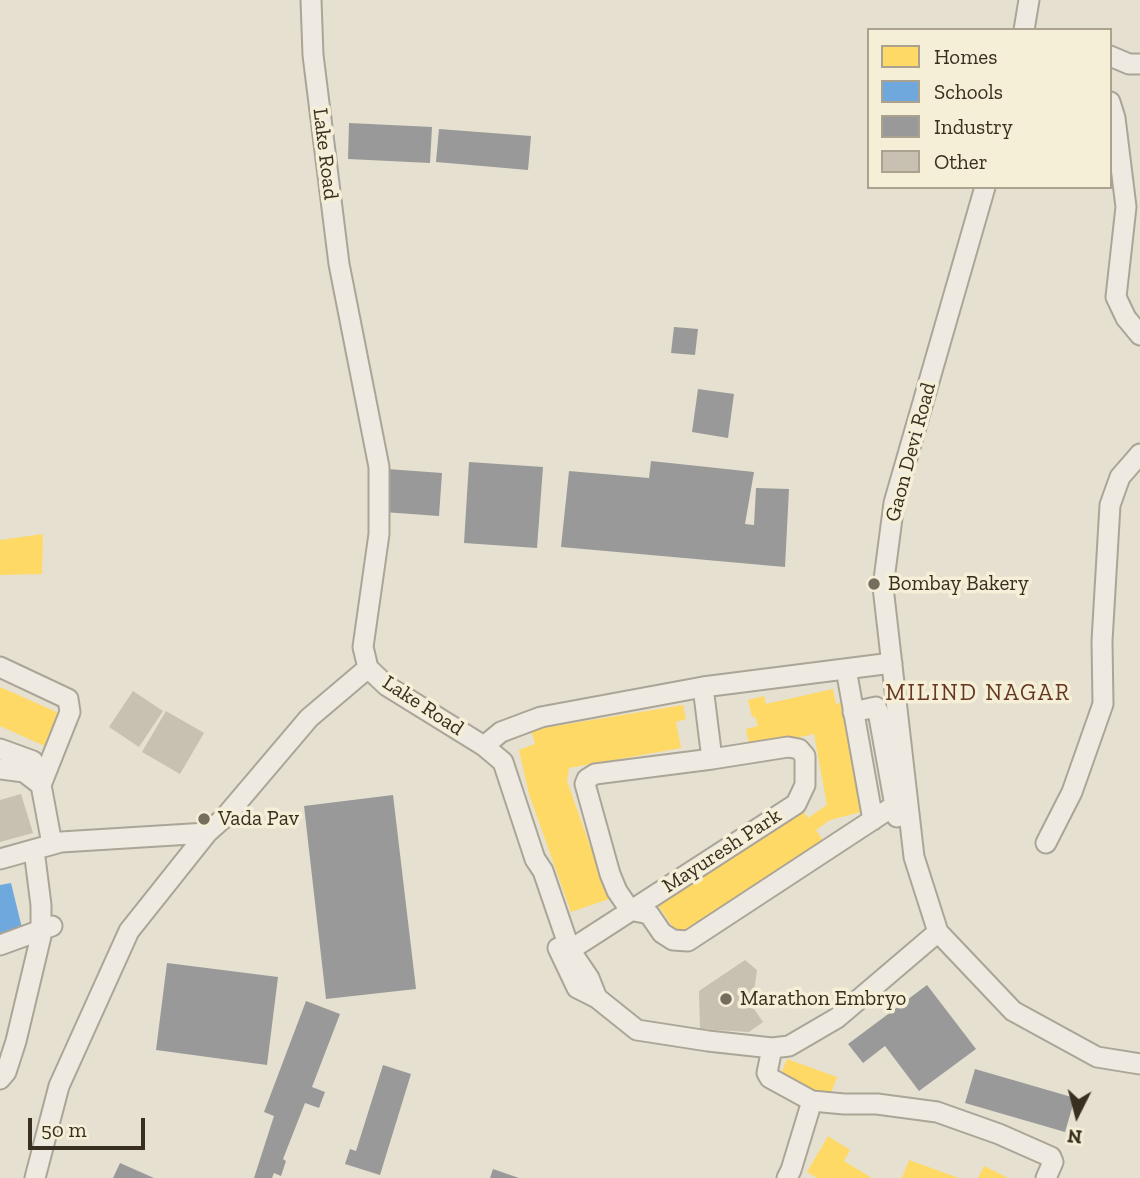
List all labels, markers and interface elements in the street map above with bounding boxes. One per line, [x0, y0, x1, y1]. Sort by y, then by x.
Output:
legend [867, 28, 1112, 189]
text: Homes [934, 44, 997, 69]
text: Schools [934, 79, 1003, 104]
street label: Lake Road [307, 107, 343, 201]
text: Industry [934, 114, 1013, 139]
text: Other [934, 149, 988, 174]
street label: Gaon Devi Road [880, 380, 942, 524]
place label: Bombay Bakery [888, 571, 1029, 597]
marker: Bombay Bakery [866, 576, 882, 592]
street label: Lake Road [378, 670, 468, 742]
district label: MILIND NAGAR [887, 679, 1069, 707]
street label: Mayuresh Park [658, 803, 786, 899]
place label: Vada Pav [218, 806, 299, 832]
marker: Vada Pav [196, 811, 212, 827]
place label: Marathon Embryo [740, 986, 906, 1012]
marker: Marathon Embryo [718, 991, 734, 1007]
north arrow [1042, 1080, 1112, 1150]
scale bar [32, 1104, 149, 1148]
text: 50 m [41, 1117, 87, 1142]
text: N [1066, 1124, 1083, 1149]

